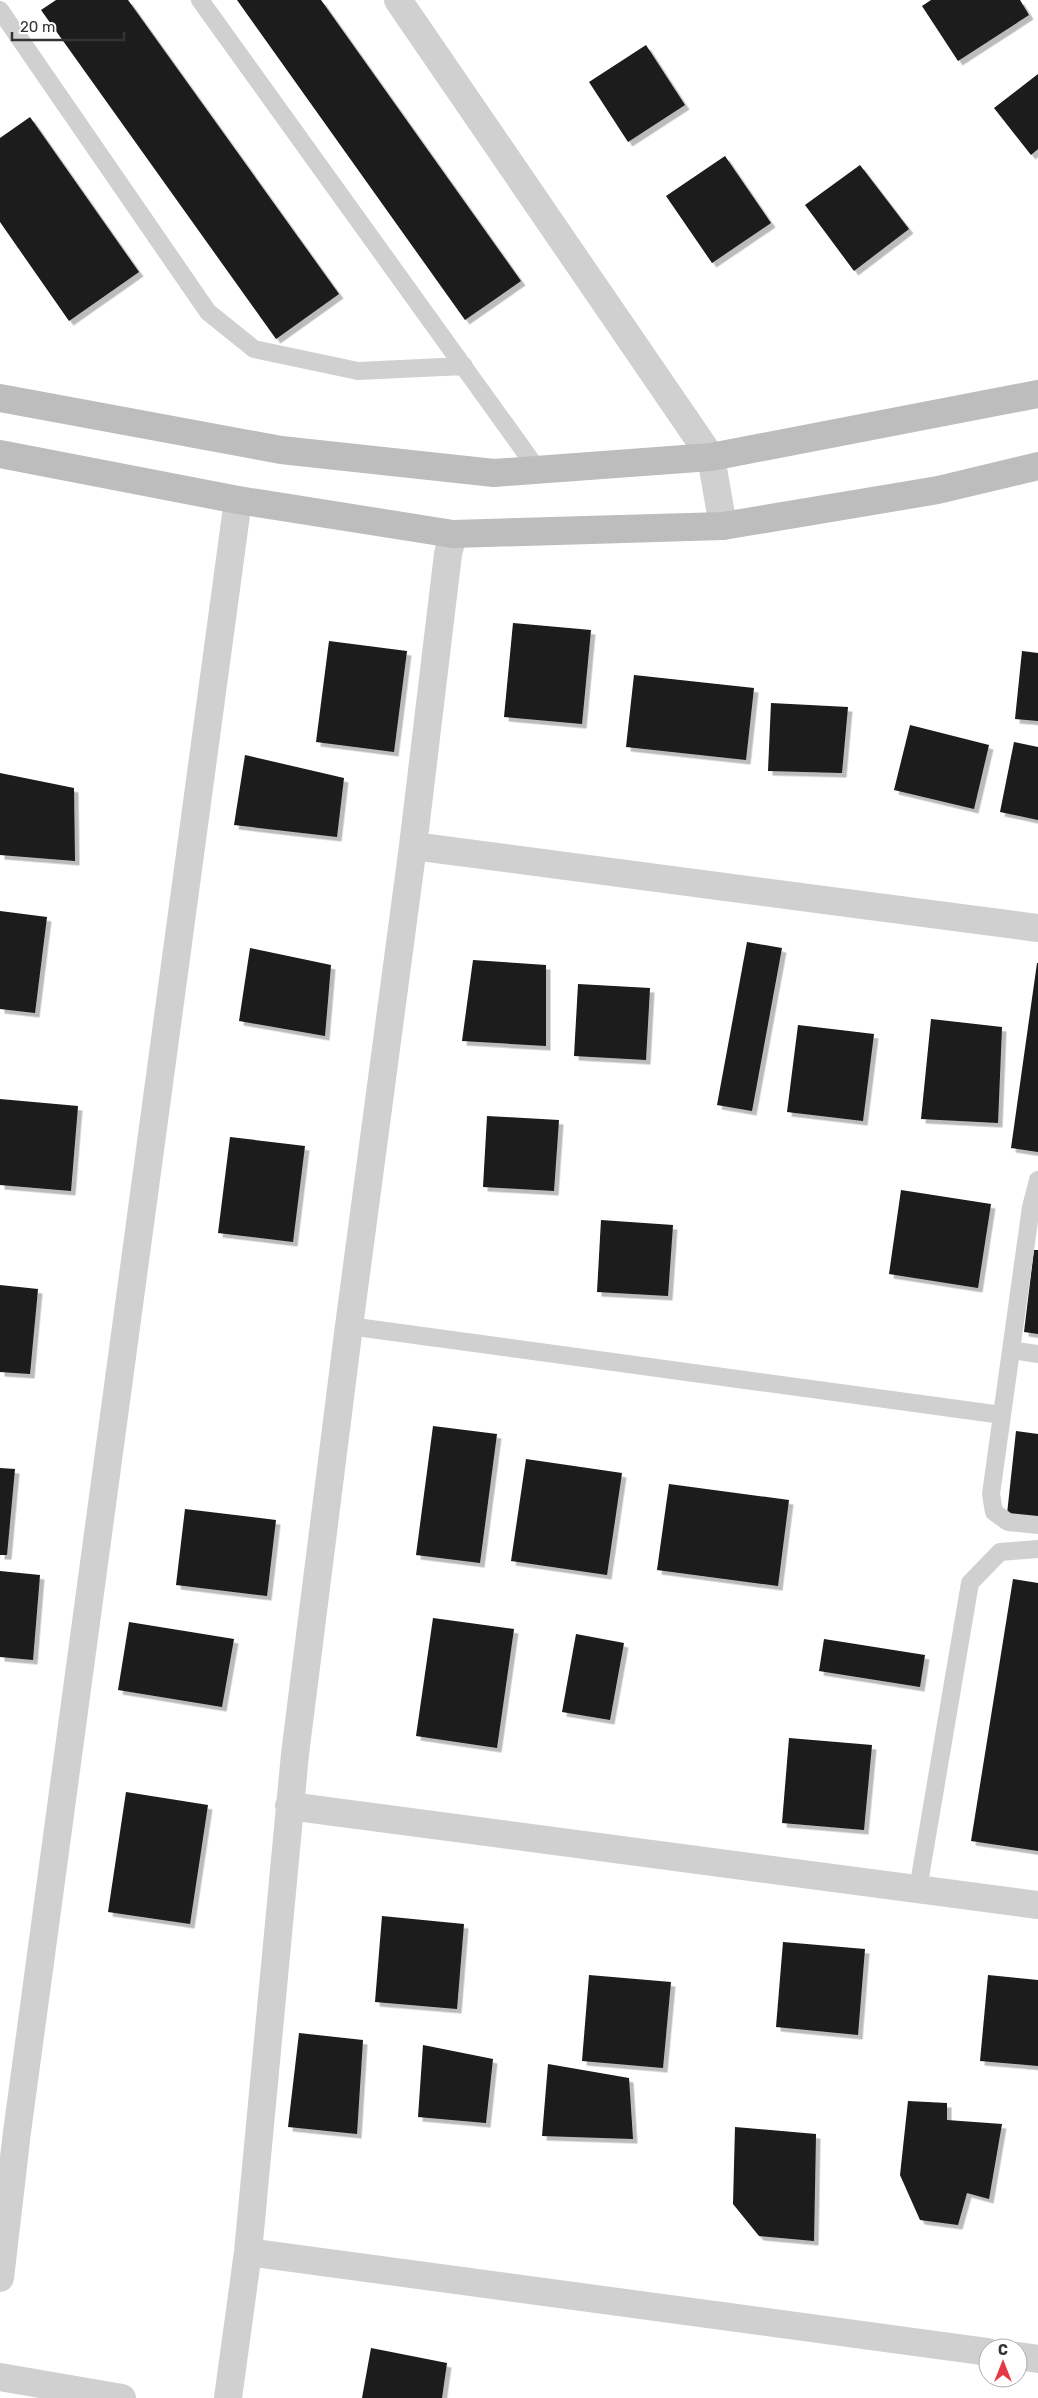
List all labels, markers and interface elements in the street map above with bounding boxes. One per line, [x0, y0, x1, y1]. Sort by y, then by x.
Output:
scale bar [12, 10, 125, 42]
text: 20 m [20, 18, 55, 36]
north arrow [978, 2338, 1028, 2388]
text: С [998, 2342, 1008, 2359]

